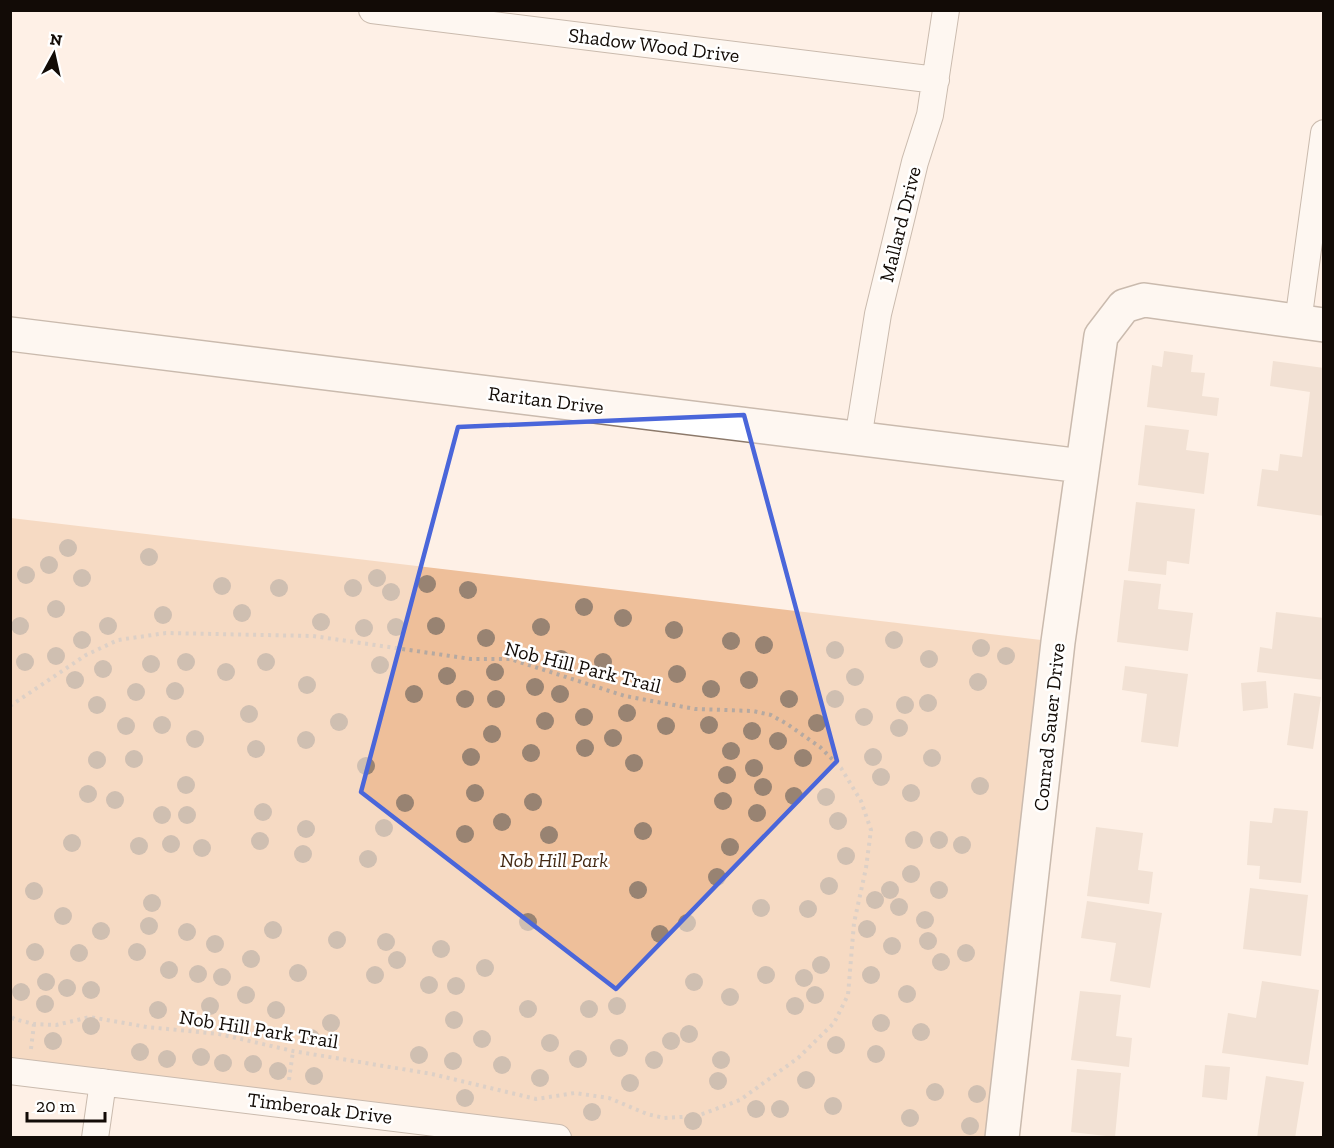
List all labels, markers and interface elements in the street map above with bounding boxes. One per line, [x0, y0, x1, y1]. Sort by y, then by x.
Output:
street label: Shadow Wood Drive [567, 23, 741, 67]
north arrow [24, 24, 84, 84]
text: N [49, 29, 63, 50]
street label: Mallard Drive [874, 164, 926, 284]
street label: Raritan Drive [487, 381, 605, 419]
street label: Nob Hill Park Trail [502, 636, 664, 698]
street label: Conrad Sauer Drive [1028, 642, 1070, 812]
park label: Nob Hill Park [500, 848, 608, 872]
street label: Nob Hill Park Trail [178, 1005, 340, 1053]
scale bar [27, 1085, 105, 1123]
street label: Timberoak Drive [246, 1087, 394, 1129]
text: 20 m [36, 1095, 76, 1117]

